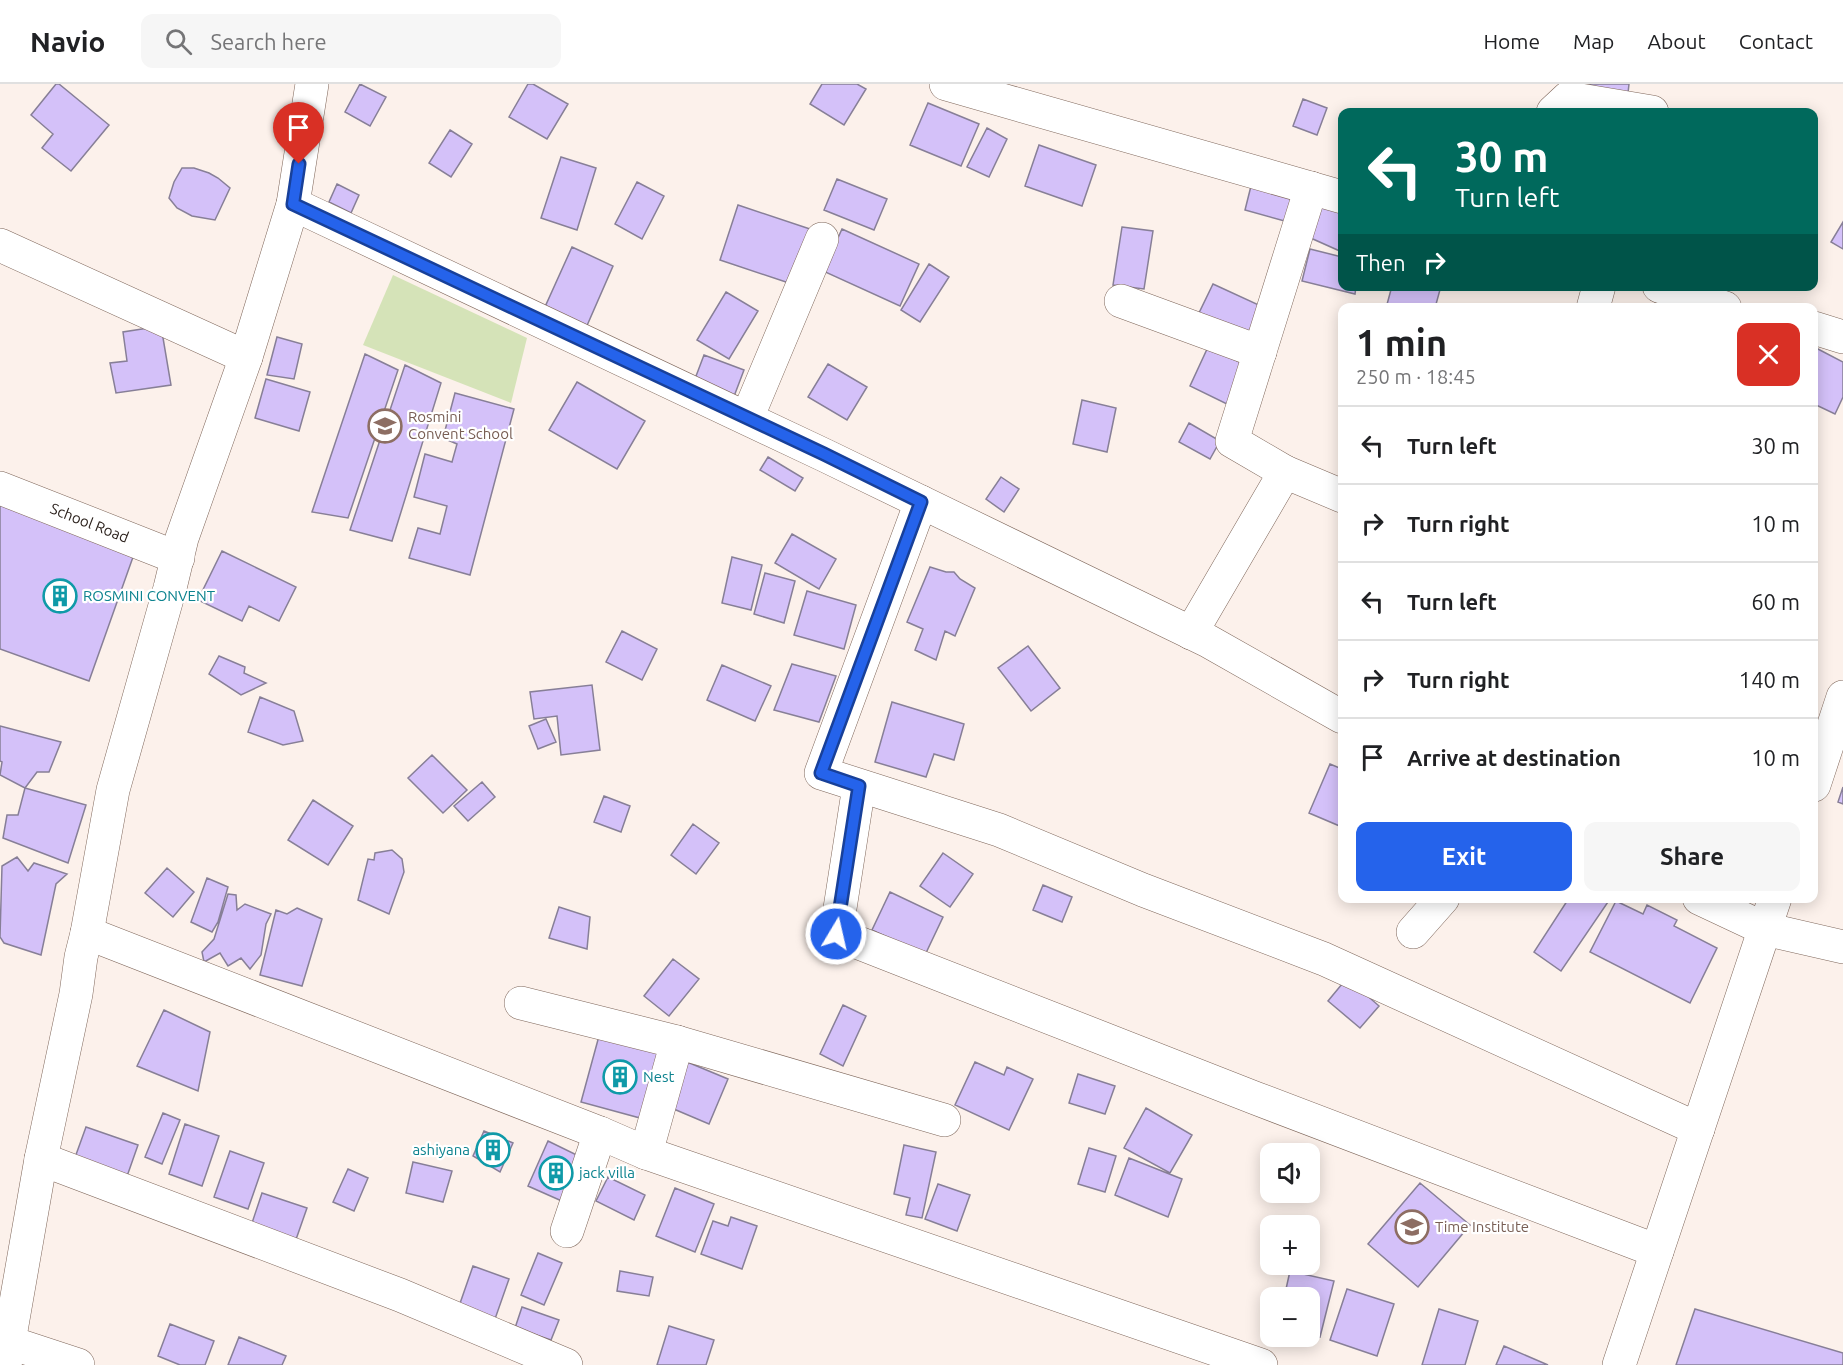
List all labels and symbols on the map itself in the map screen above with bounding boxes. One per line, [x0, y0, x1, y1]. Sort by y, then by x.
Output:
pin [273, 102, 324, 164]
school or university icon: Rosmini Convent School [367, 408, 403, 444]
place label: Rosmini Convent School [408, 408, 513, 442]
street label: School Road [48, 500, 131, 546]
building icon: ROSMINI CONVENT [42, 578, 78, 614]
place label: ROSMINI CONVENT [83, 587, 216, 604]
position arrow [804, 902, 868, 966]
building icon: Nest [602, 1059, 638, 1095]
place label: Nest [643, 1068, 675, 1085]
building icon: ashiyana [475, 1132, 511, 1168]
place label: ashiyana [412, 1141, 470, 1158]
building icon: jack villa [538, 1155, 574, 1191]
place label: jack villa [578, 1164, 635, 1181]
school or university icon: Time Institute [1394, 1209, 1430, 1245]
place label: Time Institute [1435, 1218, 1529, 1235]

